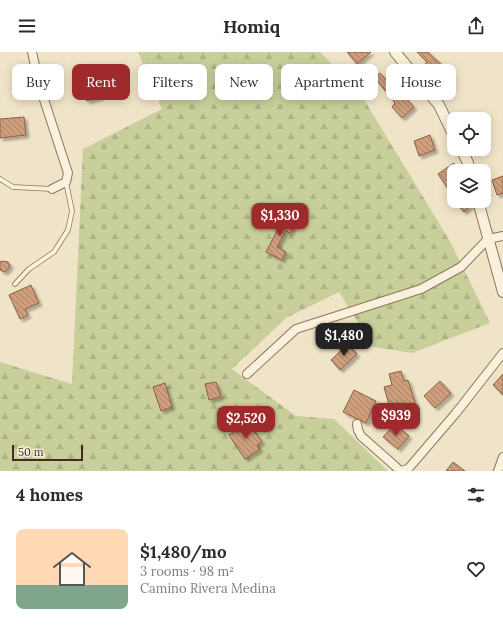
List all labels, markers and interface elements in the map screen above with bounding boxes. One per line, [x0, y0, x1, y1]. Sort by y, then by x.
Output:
icon: menu [16, 15, 38, 37]
text: Homiq [223, 15, 280, 38]
icon: share [465, 15, 487, 37]
chip: Buy [12, 64, 64, 100]
chip: Rent [72, 64, 130, 100]
chip: Filters [138, 64, 207, 100]
chip: New [215, 64, 273, 100]
chip: Apartment [281, 64, 378, 100]
chip: House [386, 64, 456, 100]
map controls [447, 112, 491, 208]
button: locate [447, 112, 491, 156]
button: layers [447, 164, 491, 208]
pin: $1,330 [247, 203, 313, 237]
text: $1,330 [260, 207, 300, 224]
pin: $1,480 [311, 323, 377, 357]
text: $1,480 [325, 327, 364, 344]
pin: $939 [372, 403, 420, 437]
pin: $2,520 [213, 406, 279, 440]
text: $939 [381, 407, 411, 424]
text: $2,520 [226, 410, 266, 427]
scale bar [12, 443, 83, 462]
text: 50 m [18, 445, 44, 459]
text: 4 homes [16, 484, 83, 506]
icon: filters [465, 484, 487, 506]
text: $1,480/mo [140, 541, 227, 563]
icon: home [48, 545, 96, 593]
icon: heart [465, 558, 487, 580]
text: 3 rooms · 98 m² [140, 563, 234, 580]
text: Camino Rivera Medina [140, 580, 276, 597]

